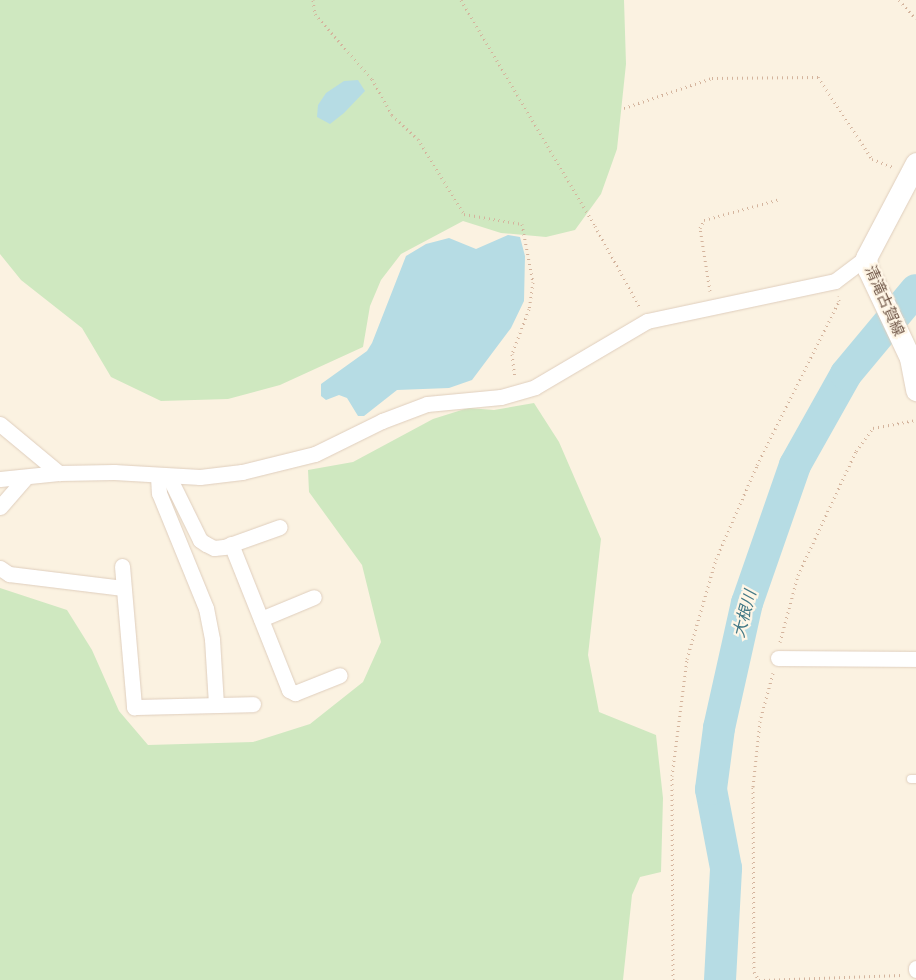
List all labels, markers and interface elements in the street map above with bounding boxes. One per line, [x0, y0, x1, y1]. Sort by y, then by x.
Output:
street label: 清滝古賀線 [861, 263, 907, 339]
water label: 大根川 [730, 588, 760, 640]

